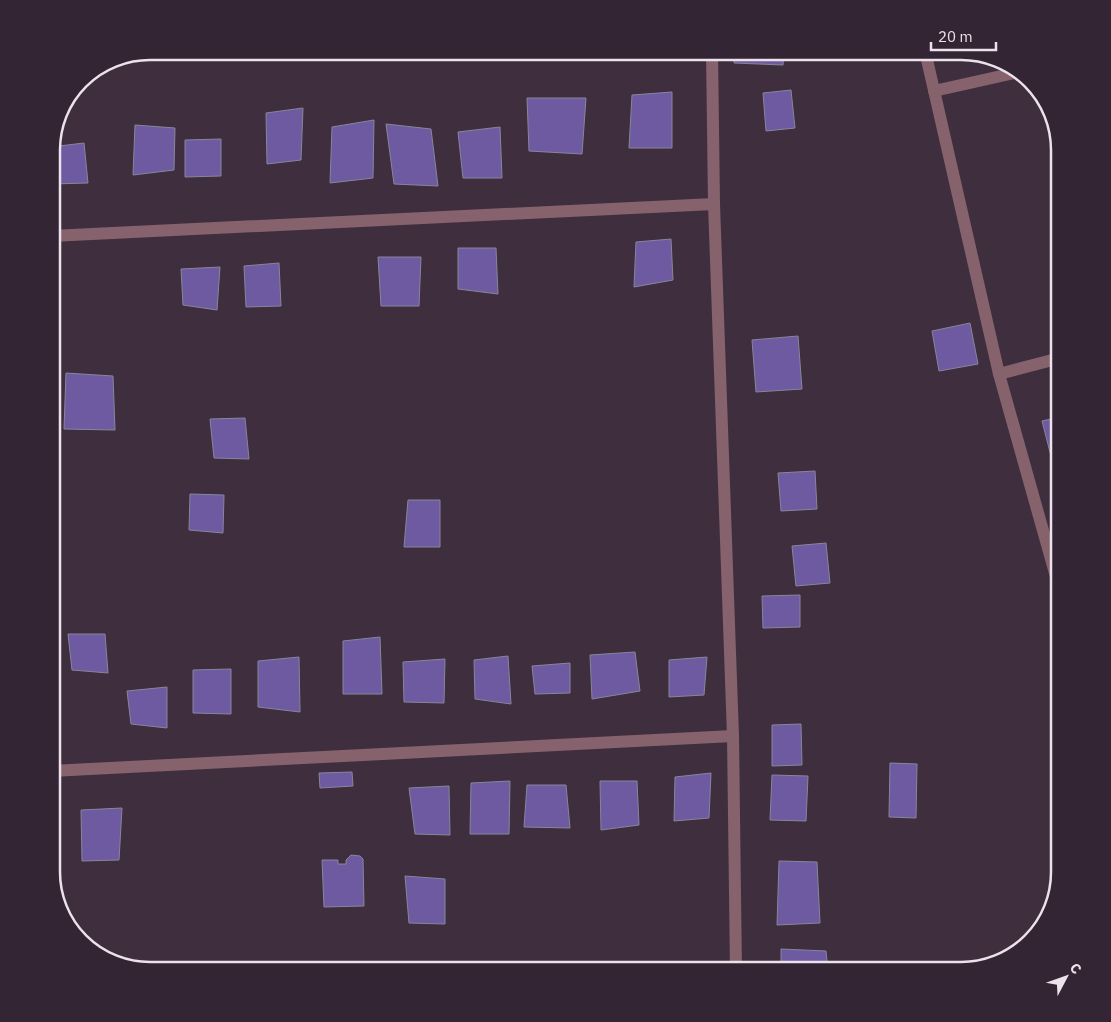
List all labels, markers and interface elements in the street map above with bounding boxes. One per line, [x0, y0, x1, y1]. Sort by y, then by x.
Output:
scale bar [931, 20, 996, 52]
text: 20 m [938, 27, 973, 46]
north arrow [1041, 952, 1091, 1002]
text: С [1066, 959, 1086, 978]

